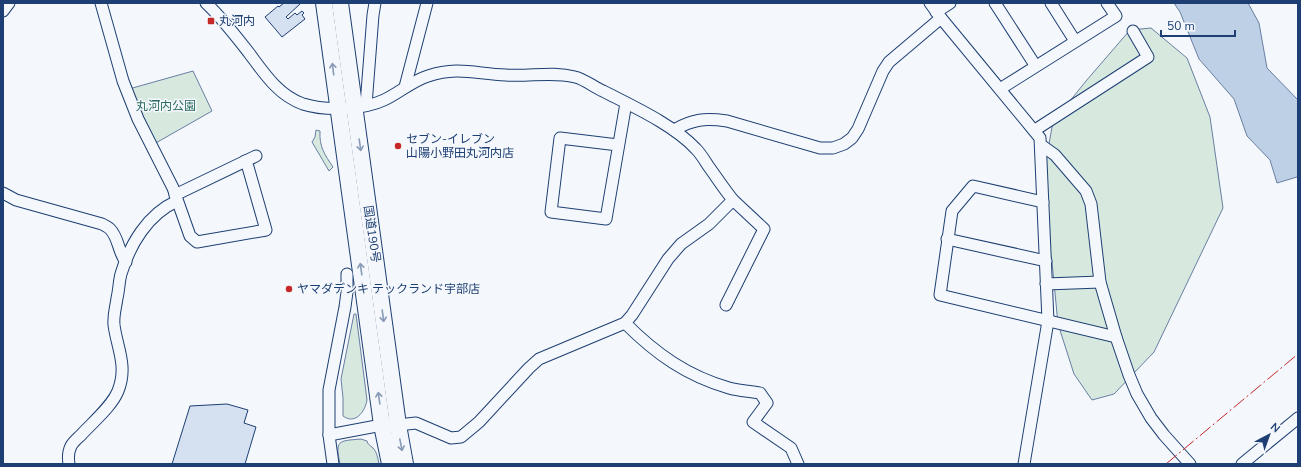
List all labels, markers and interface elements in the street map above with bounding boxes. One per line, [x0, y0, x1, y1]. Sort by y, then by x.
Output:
scale bar [1161, 12, 1235, 38]
place label: 丸河内 [219, 13, 255, 29]
marker: 丸河内 [206, 16, 216, 26]
text: 50 m [1167, 18, 1195, 34]
one-way arrow [329, 63, 337, 76]
park label: 丸河内公園 [136, 98, 196, 114]
place label: セブン-イレブン 山陽小野田丸河内店 [406, 131, 514, 161]
one-way arrow [356, 139, 364, 152]
marker: セブン-イレブン 山陽小野田丸河内店 [393, 141, 403, 151]
street label: 国道190号 [360, 204, 384, 264]
one-way arrow [357, 263, 364, 276]
place label: ヤマダデンキ テックランド宇部店 [297, 281, 480, 297]
marker: ヤマダデンキ テックランド宇部店 [284, 284, 294, 294]
one-way arrow [379, 309, 387, 322]
one-way arrow [375, 392, 383, 405]
north arrow [1249, 415, 1289, 455]
text: N [1267, 419, 1283, 436]
one-way arrow [398, 438, 406, 451]

